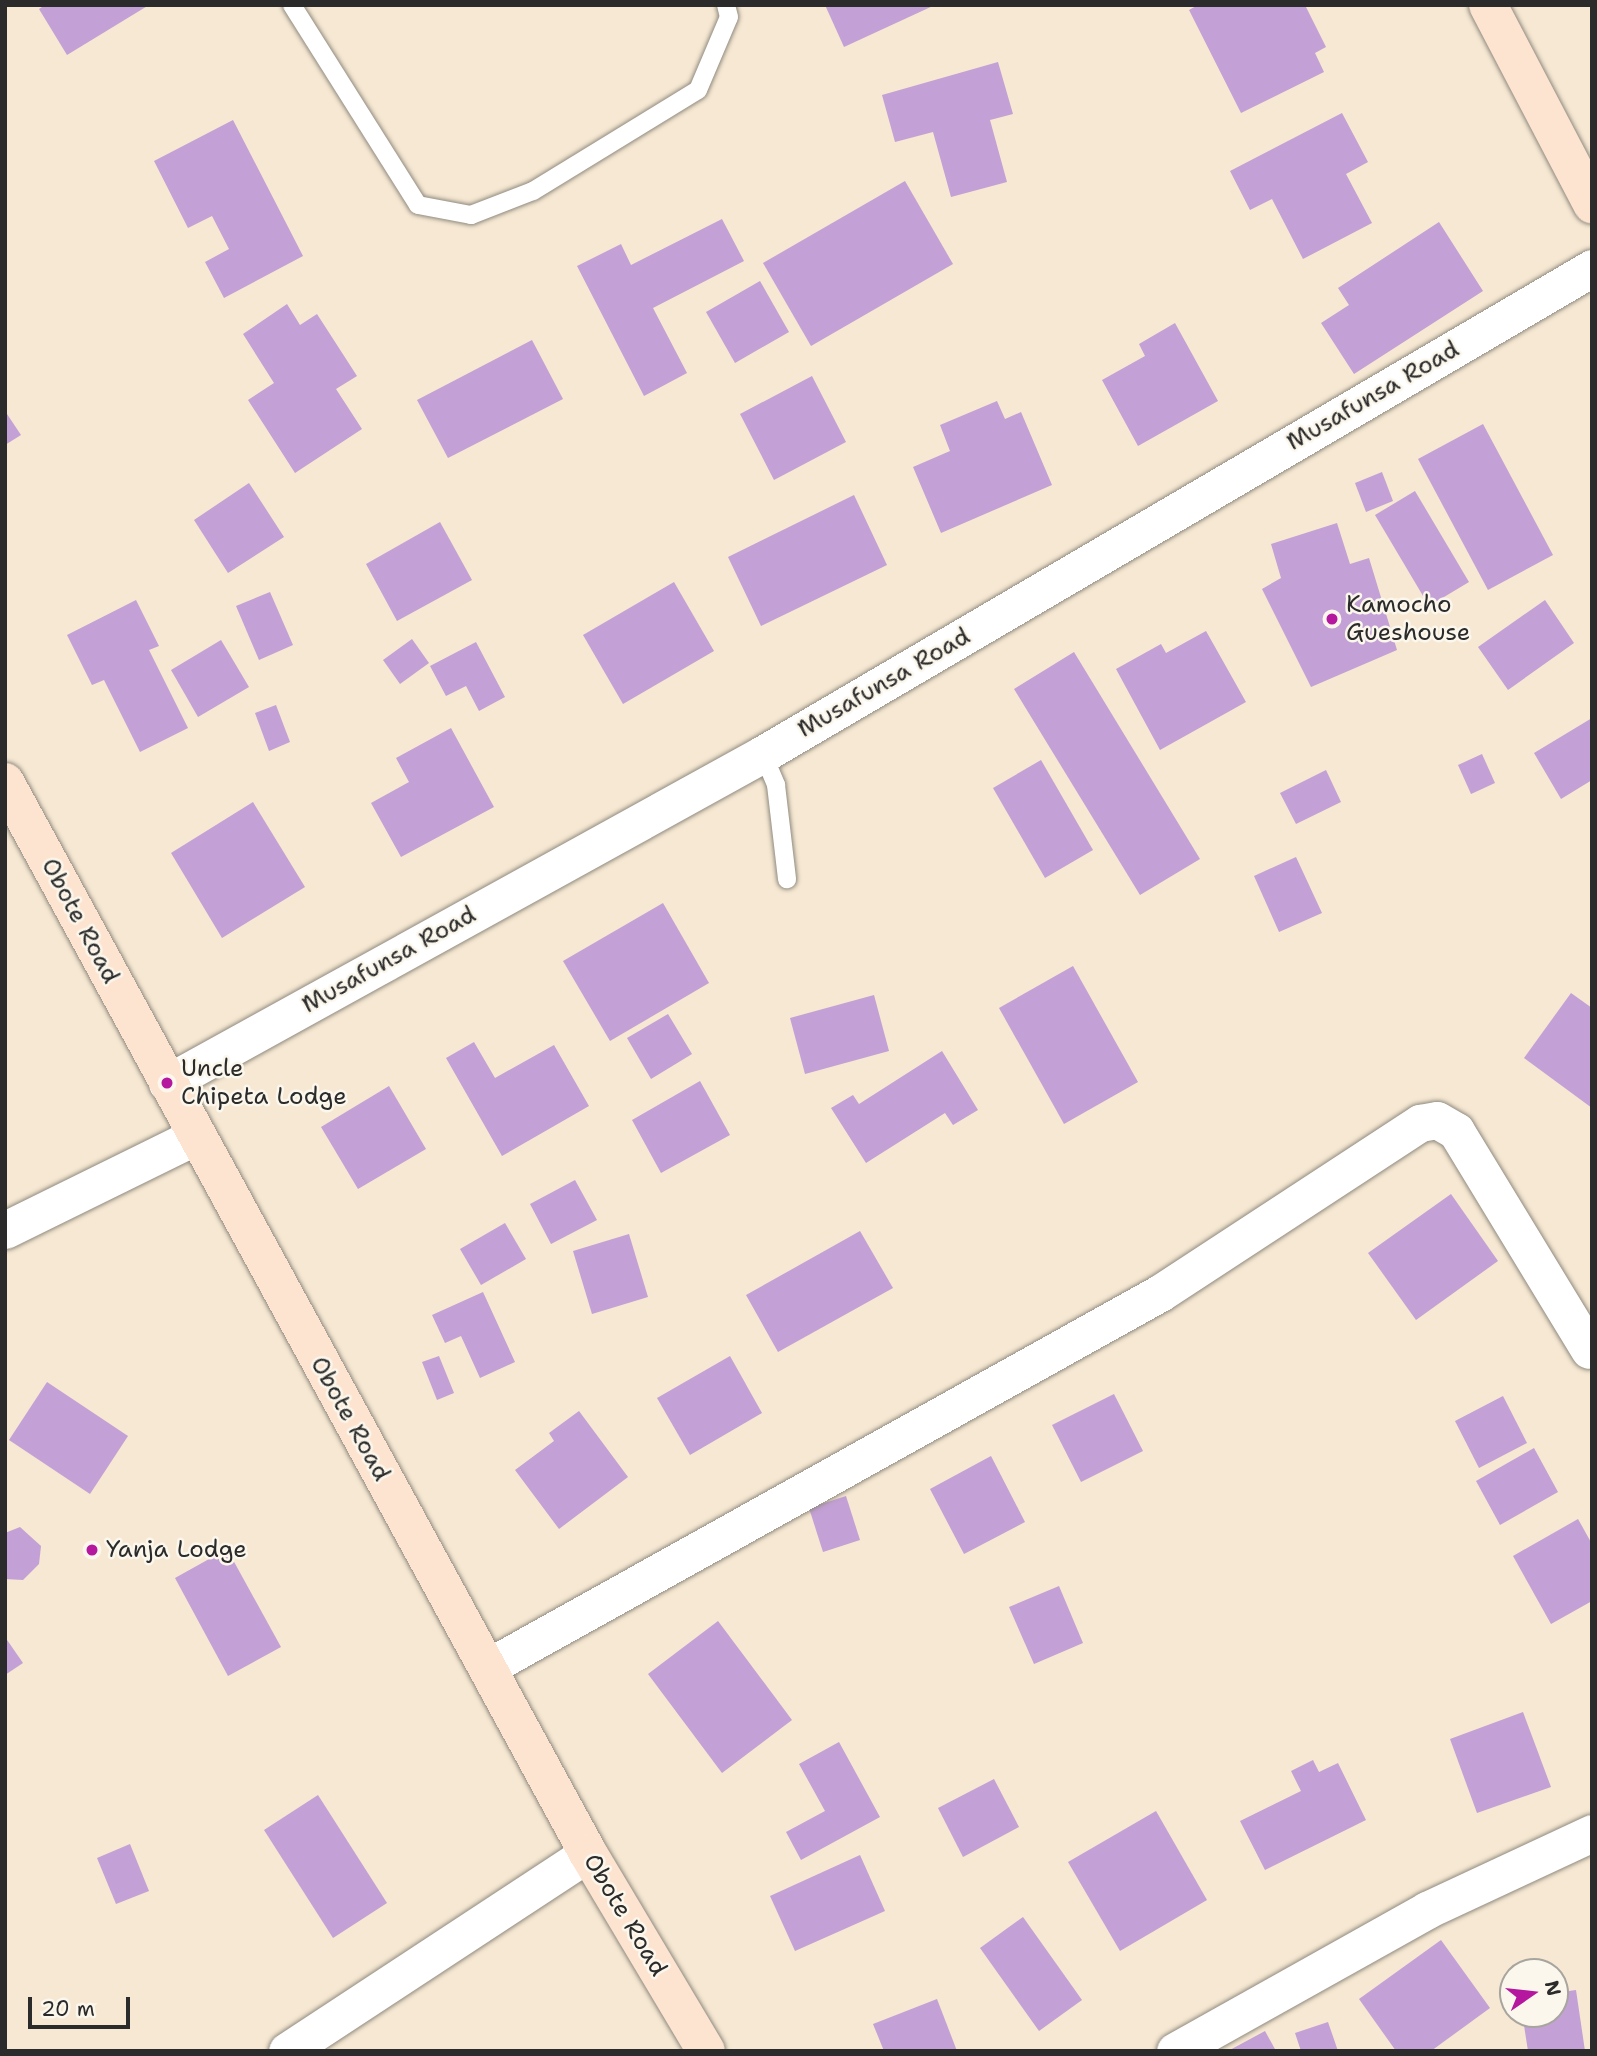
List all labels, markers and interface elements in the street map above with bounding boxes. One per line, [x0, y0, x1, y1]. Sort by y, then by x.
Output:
street label: Musafunsa Road [1282, 335, 1464, 457]
place label: Kamocho Gueshouse [1346, 591, 1470, 647]
marker: Kamocho Gueshouse [1324, 611, 1340, 627]
street label: Musafunsa Road [793, 622, 975, 744]
street label: Obote Road [35, 853, 125, 989]
street label: Musafunsa Road [297, 900, 481, 1020]
place label: Uncle Chipeta Lodge [181, 1055, 347, 1111]
marker: Uncle Chipeta Lodge [159, 1075, 175, 1091]
street label: Obote Road [304, 1352, 396, 1486]
place label: Yanja Lodge [106, 1536, 247, 1564]
marker: Yanja Lodge [84, 1542, 100, 1558]
street label: Obote Road [577, 1849, 673, 1981]
north arrow [1499, 1958, 1569, 2028]
text: N [1539, 1978, 1567, 1999]
scale bar [32, 1982, 133, 2026]
text: 20 m [41, 1995, 95, 2023]

